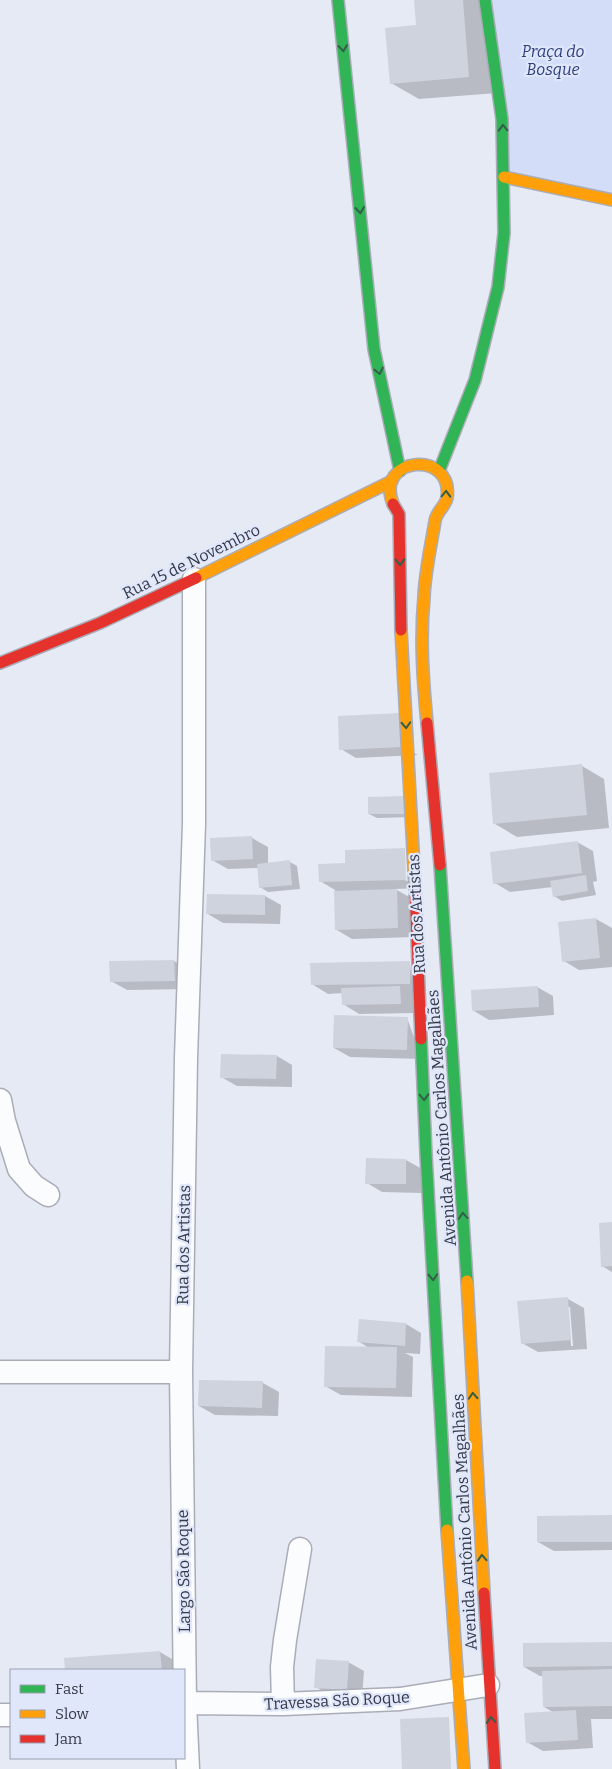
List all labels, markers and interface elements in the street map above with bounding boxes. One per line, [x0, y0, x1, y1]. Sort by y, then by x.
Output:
park label: Praça do Bosque [522, 42, 585, 79]
one-way arrow [337, 45, 348, 53]
one-way arrow [498, 124, 508, 132]
one-way arrow [354, 206, 365, 214]
one-way arrow [373, 367, 384, 376]
one-way arrow [441, 489, 451, 497]
street label: Rua 15 de Novembro [119, 520, 263, 603]
one-way arrow [395, 559, 405, 567]
one-way arrow [401, 721, 412, 729]
street label: Rua dos Artistas [404, 854, 429, 974]
street label: Avenida Antônio Carlos Magalhães [423, 989, 460, 1247]
one-way arrow [419, 1094, 429, 1101]
street label: Rua dos Artistas [173, 1185, 194, 1305]
one-way arrow [458, 1212, 469, 1220]
one-way arrow [428, 1273, 439, 1281]
one-way arrow [468, 1392, 479, 1400]
street label: Avenida Antônio Carlos Magalhães [448, 1393, 481, 1651]
street label: Largo São Roque [173, 1509, 194, 1633]
one-way arrow [476, 1554, 487, 1562]
legend [10, 1669, 185, 1759]
text: Fast [55, 1680, 84, 1698]
street label: Travessa São Roque [264, 1687, 410, 1714]
text: Slow [55, 1705, 90, 1723]
one-way arrow [486, 1716, 497, 1724]
text: Jam [54, 1730, 83, 1748]

